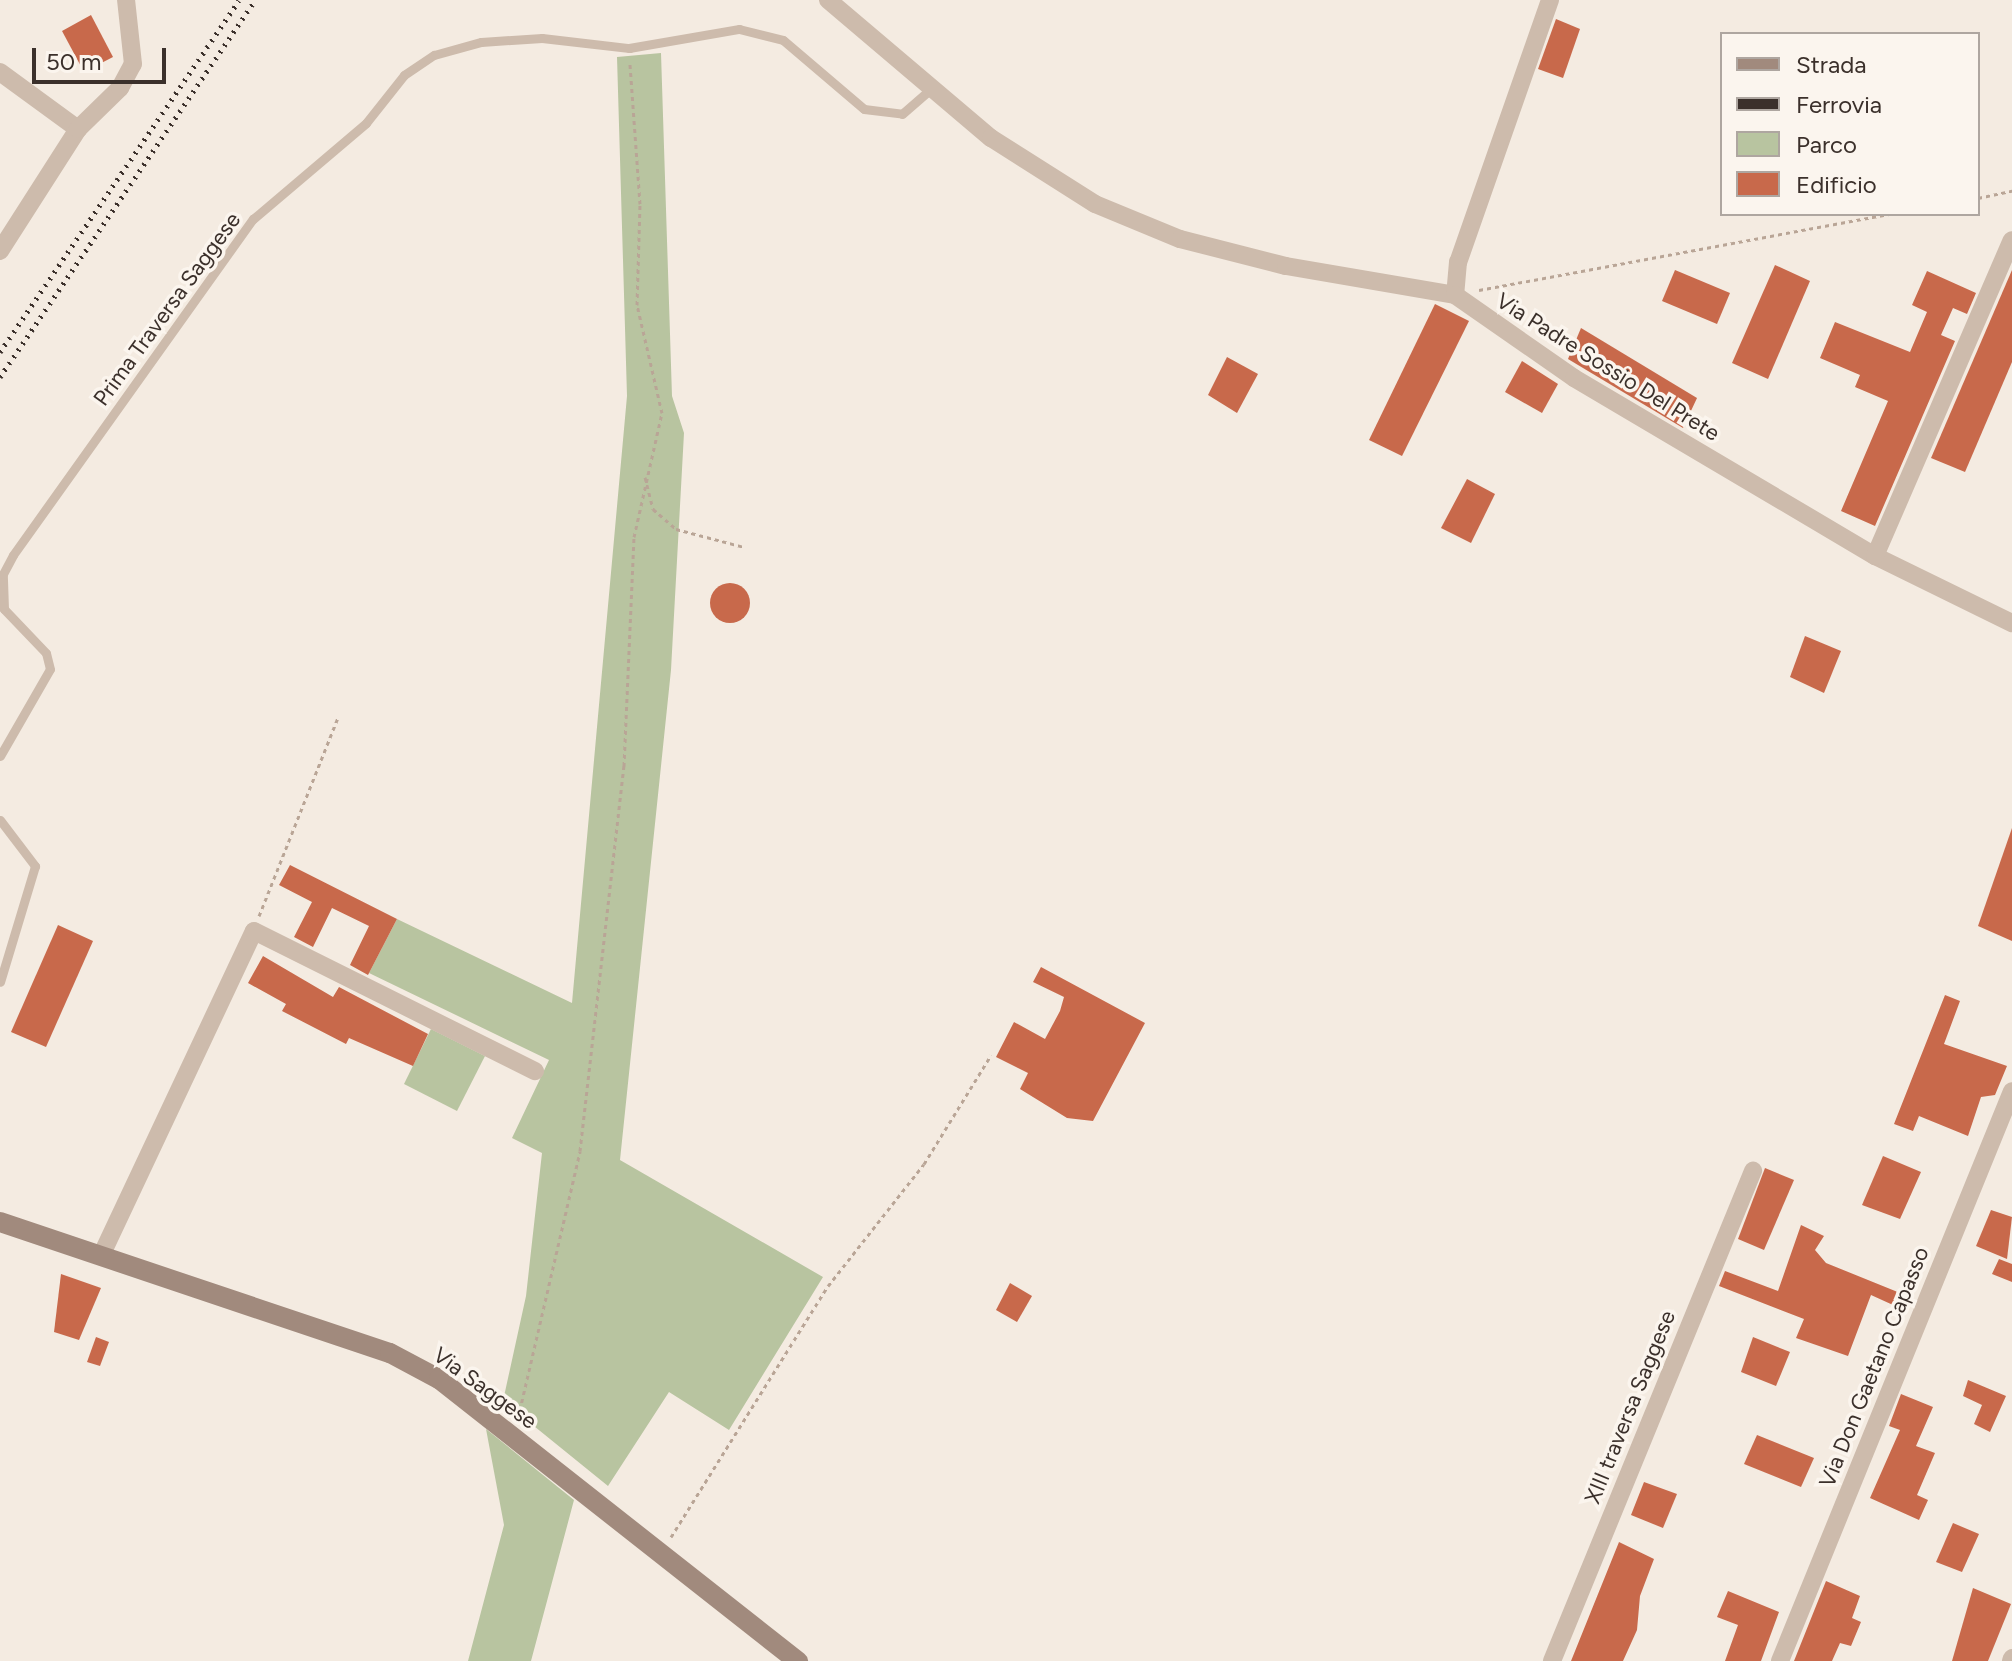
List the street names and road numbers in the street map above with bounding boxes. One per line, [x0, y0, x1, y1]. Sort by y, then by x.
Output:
street label: Prima Traversa Saggese [88, 207, 246, 411]
street label: Via Padre Sossio Del Prete [1491, 287, 1725, 447]
street label: Via Don Gaetano Capasso [1814, 1243, 1934, 1491]
street label: XIII traversa Saggese [1579, 1307, 1681, 1507]
street label: Via Saggese [428, 1342, 542, 1434]

